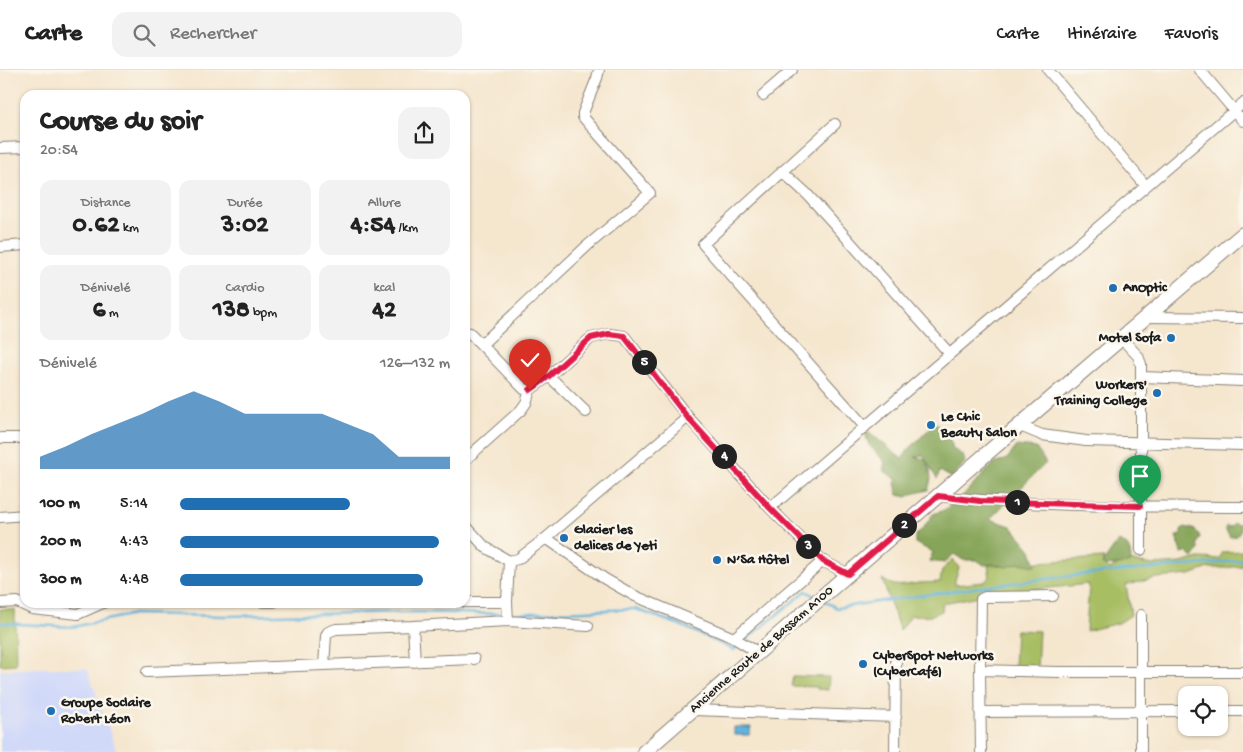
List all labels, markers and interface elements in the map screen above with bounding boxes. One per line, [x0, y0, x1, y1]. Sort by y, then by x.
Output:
search box [112, 12, 462, 57]
text: Carte [25, 20, 82, 49]
icon: search [130, 21, 158, 49]
text: Rechercher [170, 23, 256, 46]
text: Carte [996, 24, 1039, 45]
text: Itinéraire [1067, 24, 1137, 45]
text: Favoris [1165, 24, 1218, 45]
text: Course du soir [40, 106, 201, 139]
button: share [398, 107, 450, 159]
text: 20:54 [40, 142, 78, 161]
text: Distance [81, 195, 130, 212]
text: Durée [227, 195, 263, 212]
text: Allure [368, 195, 401, 212]
text: 0.62 [72, 212, 119, 241]
text: 3:02 [221, 212, 269, 241]
text: 4:54 [351, 212, 395, 241]
text: km [119, 220, 139, 237]
text: /km [395, 220, 418, 237]
text: Dénivelé [81, 280, 131, 297]
text: Cardio [226, 280, 264, 297]
text: kcal [373, 280, 395, 297]
place label: AnOptic [1122, 280, 1168, 297]
marker: AnOptic [1107, 282, 1119, 294]
text: 6 [93, 297, 105, 326]
text: 138 [213, 297, 250, 326]
text: 42 [372, 297, 396, 326]
text: m [105, 305, 119, 322]
text: bpm [250, 305, 277, 322]
place label: Motel Sofa [1099, 330, 1162, 347]
marker: Motel Sofa [1165, 332, 1177, 344]
pin [509, 339, 551, 390]
icon: check [516, 346, 544, 374]
pin: 5 [632, 350, 656, 374]
text: 5 [641, 354, 648, 371]
text: Dénivelé [40, 355, 97, 374]
text: 126–132 m [380, 355, 450, 374]
place label: Workers' Training College [1054, 377, 1148, 410]
marker: Workers' Training College [1151, 387, 1163, 399]
place label: Le Chic Beauty Salon [940, 409, 1017, 442]
marker: Le Chic Beauty Salon [925, 419, 937, 431]
pin: 4 [712, 444, 736, 468]
text: 4 [721, 448, 728, 465]
pin [1119, 455, 1161, 506]
icon: arrive [1126, 462, 1154, 490]
pin: 1 [1004, 490, 1030, 514]
text: 1 [1015, 494, 1020, 511]
text: 100 m [40, 495, 80, 514]
text: 5:14 [120, 495, 147, 514]
pin: 2 [892, 512, 916, 538]
text: 2 [901, 517, 908, 534]
place label: Glacier les delices de Yeti [574, 522, 657, 555]
marker: Glacier les delices de Yeti [558, 532, 570, 544]
text: 200 m [40, 533, 81, 552]
text: 4:43 [120, 533, 148, 552]
pin: 3 [796, 534, 820, 558]
text: 3 [805, 538, 812, 555]
place label: N’Sa Hôtel [727, 552, 789, 569]
marker: N’Sa Hôtel [711, 554, 723, 566]
text: 300 m [40, 571, 82, 590]
text: 4:48 [120, 571, 149, 590]
street label: Ancienne Route de Bassam A100 [686, 583, 838, 717]
place label: CyberSpot Networks (CyberCafé) [872, 648, 994, 681]
marker: CyberSpot Networks (CyberCafé) [857, 658, 869, 670]
map controls [1178, 686, 1228, 736]
button: locate [1178, 686, 1228, 736]
place label: Groupe Soclaire Robert Léon [60, 695, 151, 728]
marker: Groupe Soclaire Robert Léon [45, 705, 57, 717]

